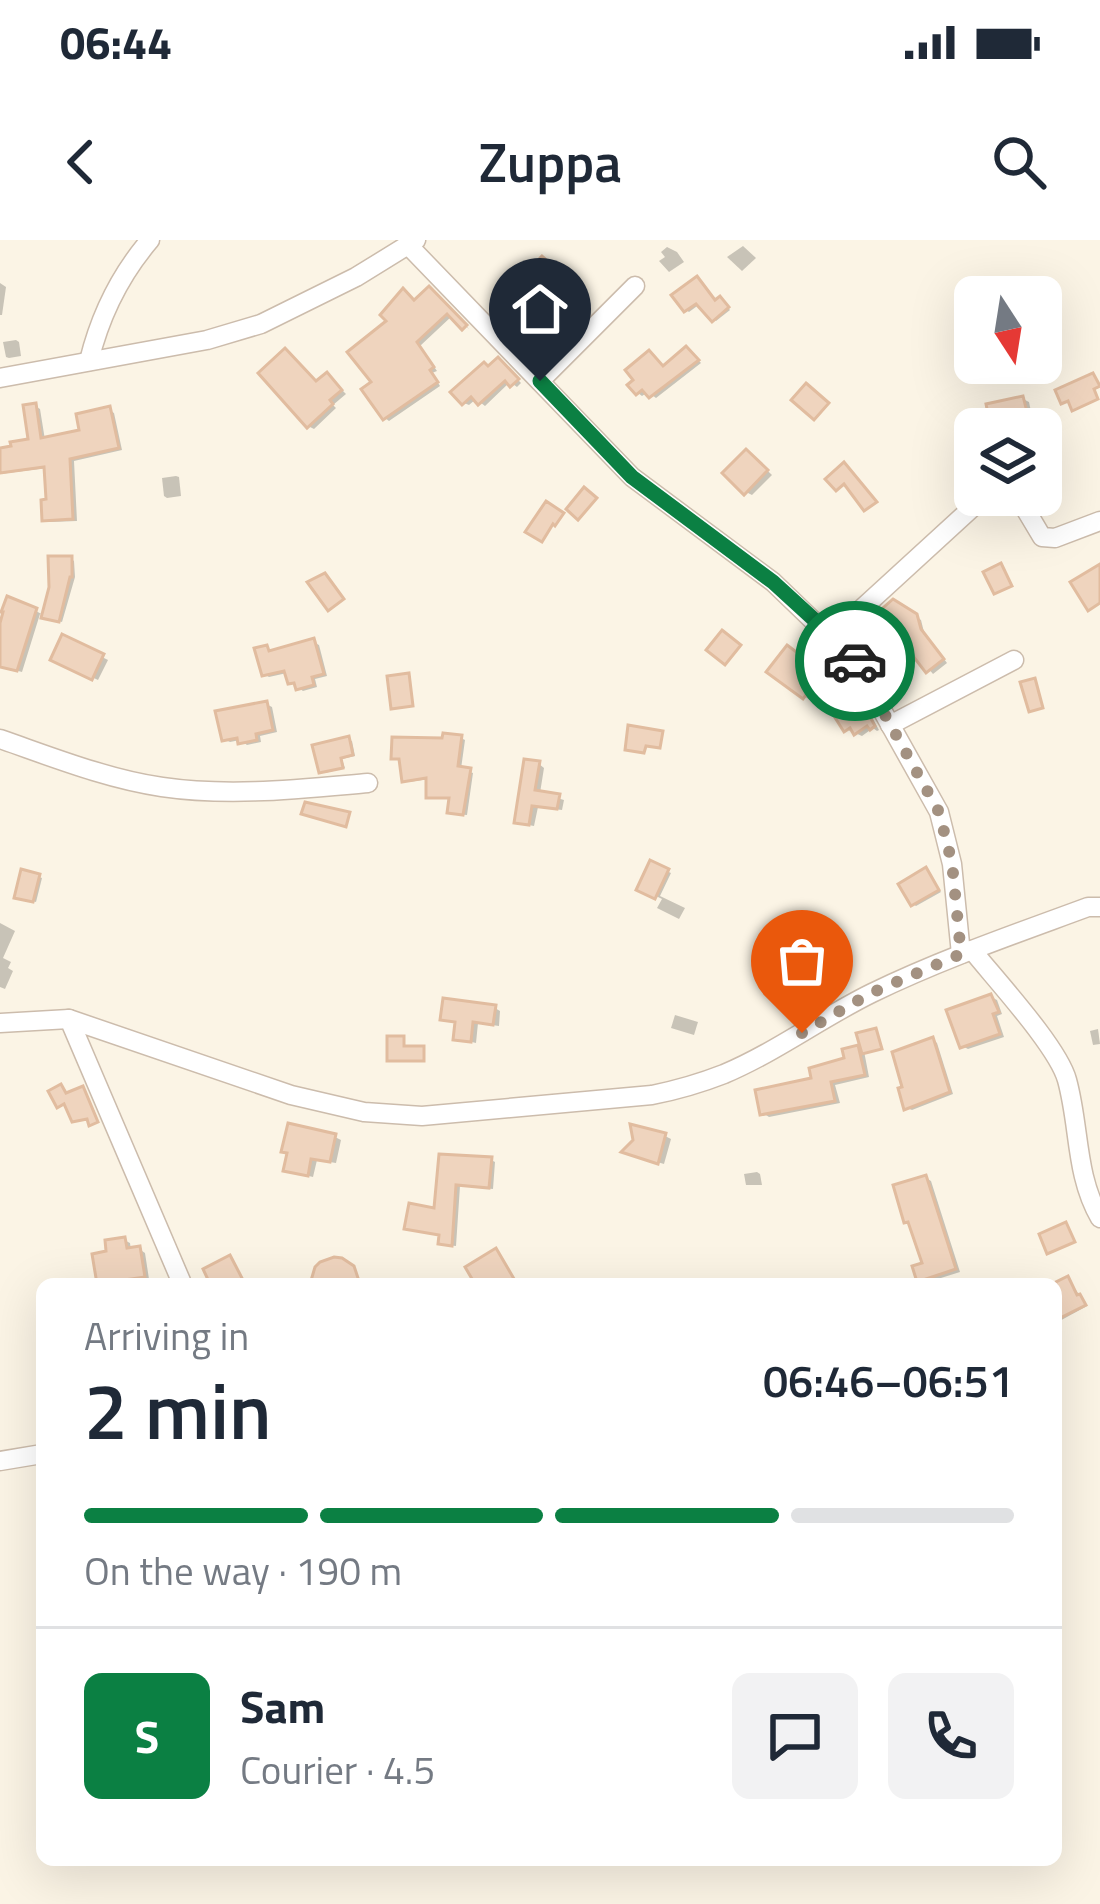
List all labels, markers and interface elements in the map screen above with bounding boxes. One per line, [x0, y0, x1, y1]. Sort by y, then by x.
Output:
text: 06:44 [60, 8, 172, 76]
text: Zuppa [478, 121, 622, 203]
icon: back [48, 129, 114, 195]
icon: search [986, 129, 1052, 195]
pin [489, 258, 591, 381]
icon: home [507, 276, 573, 342]
north arrow [954, 276, 1062, 384]
map controls [954, 276, 1062, 516]
button: layers [954, 408, 1062, 516]
courier [795, 601, 915, 721]
icon: car [822, 628, 888, 694]
pin [751, 910, 853, 1033]
icon: bag [769, 928, 835, 994]
text: Arriving in [84, 1306, 249, 1365]
text: 06:46–06:51 [763, 1346, 1014, 1414]
text: 2 min [84, 1351, 272, 1469]
text: On the way · 190 m [84, 1541, 402, 1600]
text: Sam [240, 1672, 325, 1740]
button: chat [732, 1673, 858, 1799]
button: phone [888, 1673, 1014, 1799]
text: S [135, 1702, 159, 1770]
text: Courier · 4.5 [240, 1740, 435, 1799]

